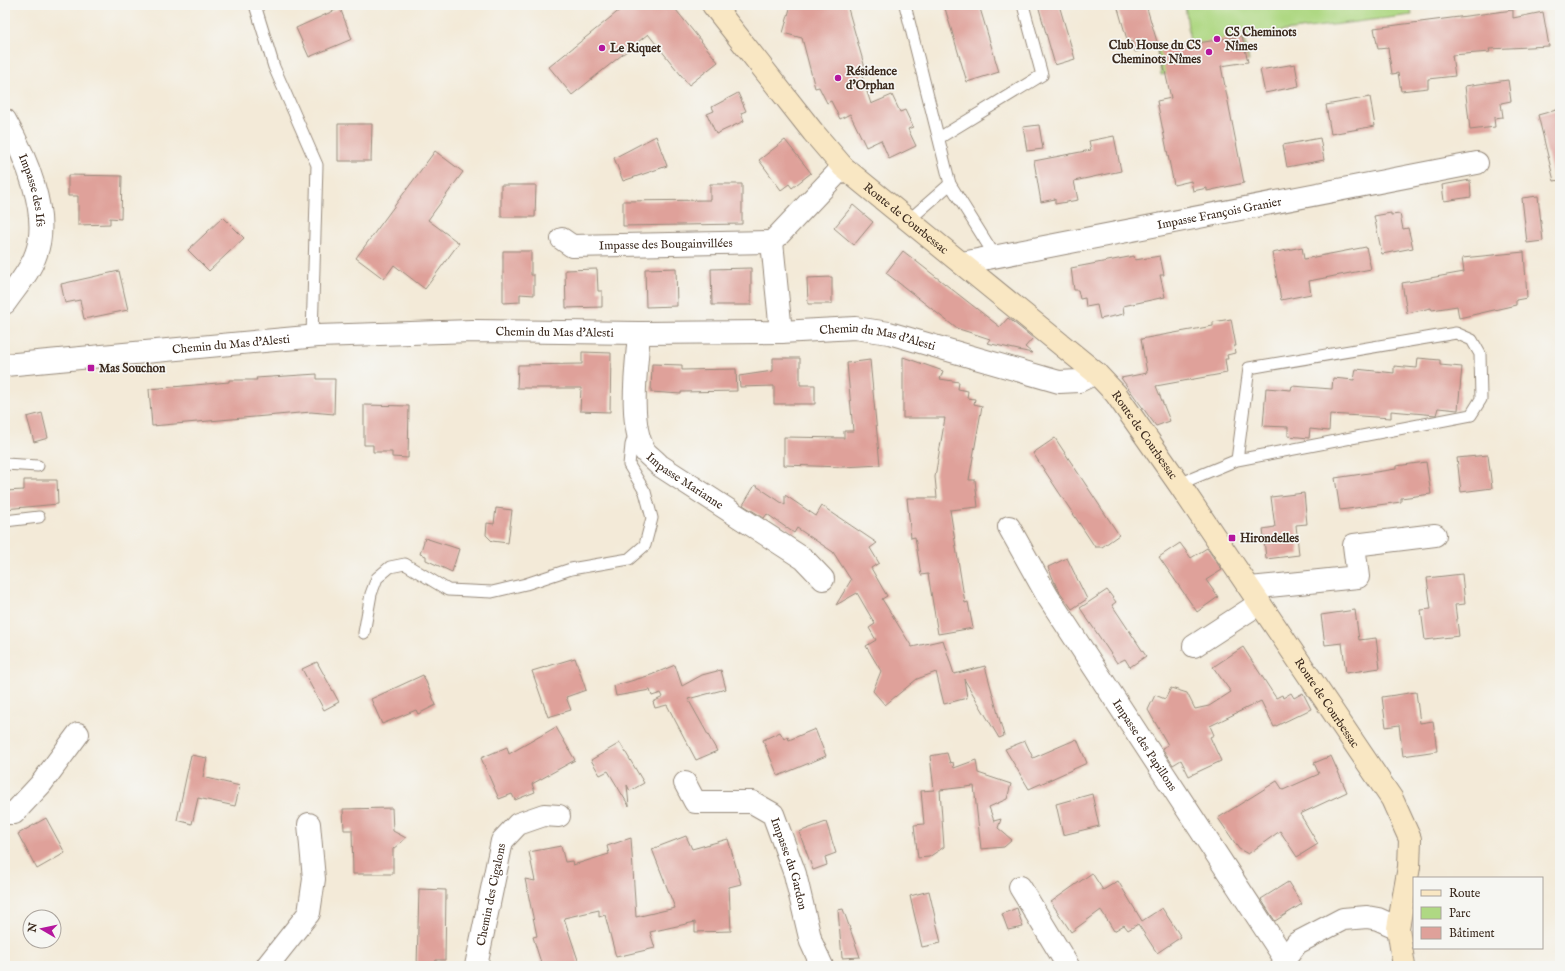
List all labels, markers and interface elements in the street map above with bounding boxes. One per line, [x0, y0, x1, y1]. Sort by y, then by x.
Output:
place label: CS Cheminots Nîmes [1224, 25, 1297, 54]
marker: CS Cheminots Nîmes [1212, 34, 1222, 44]
place label: Club House du CS Cheminots Nîmes [1109, 38, 1202, 67]
place label: Le Riquet [609, 41, 662, 57]
marker: Le Riquet [597, 43, 607, 53]
marker: Club House du CS Cheminots Nîmes [1204, 47, 1214, 57]
place label: Résidence d'Orphan [846, 64, 897, 94]
marker: Résidence d'Orphan [833, 73, 843, 83]
street label: Impasse des Ifs [15, 151, 48, 227]
street label: Route de Courbessac [860, 180, 951, 258]
street label: Impasse François Granier [1156, 194, 1283, 233]
street label: Impasse des Bougainvillées [599, 236, 733, 254]
street label: Chemin du Mas d'Alesti [819, 321, 937, 354]
street label: Chemin du Mas d'Alesti [495, 324, 614, 341]
street label: Chemin du Mas d'Alesti [172, 332, 291, 357]
place label: Mas Souchon [99, 361, 166, 376]
marker: Mas Souchon [86, 363, 96, 373]
street label: Route de Courbessac [1108, 388, 1180, 483]
street label: Impasse Marianne [643, 450, 727, 513]
place label: Hirondelles [1240, 531, 1300, 546]
marker: Hirondelles [1227, 533, 1237, 543]
street label: Route de Courbessac [1291, 655, 1362, 751]
street label: Impasse des Papillons [1109, 696, 1180, 794]
street label: Impasse du Gardon [767, 815, 810, 912]
street label: Chemin des Cigalons [473, 842, 509, 947]
legend [1413, 877, 1543, 949]
text: Route [1449, 886, 1481, 901]
text: Parc [1449, 906, 1471, 921]
north arrow [22, 909, 62, 949]
text: N [25, 921, 41, 934]
text: Bâtiment [1449, 926, 1495, 941]

